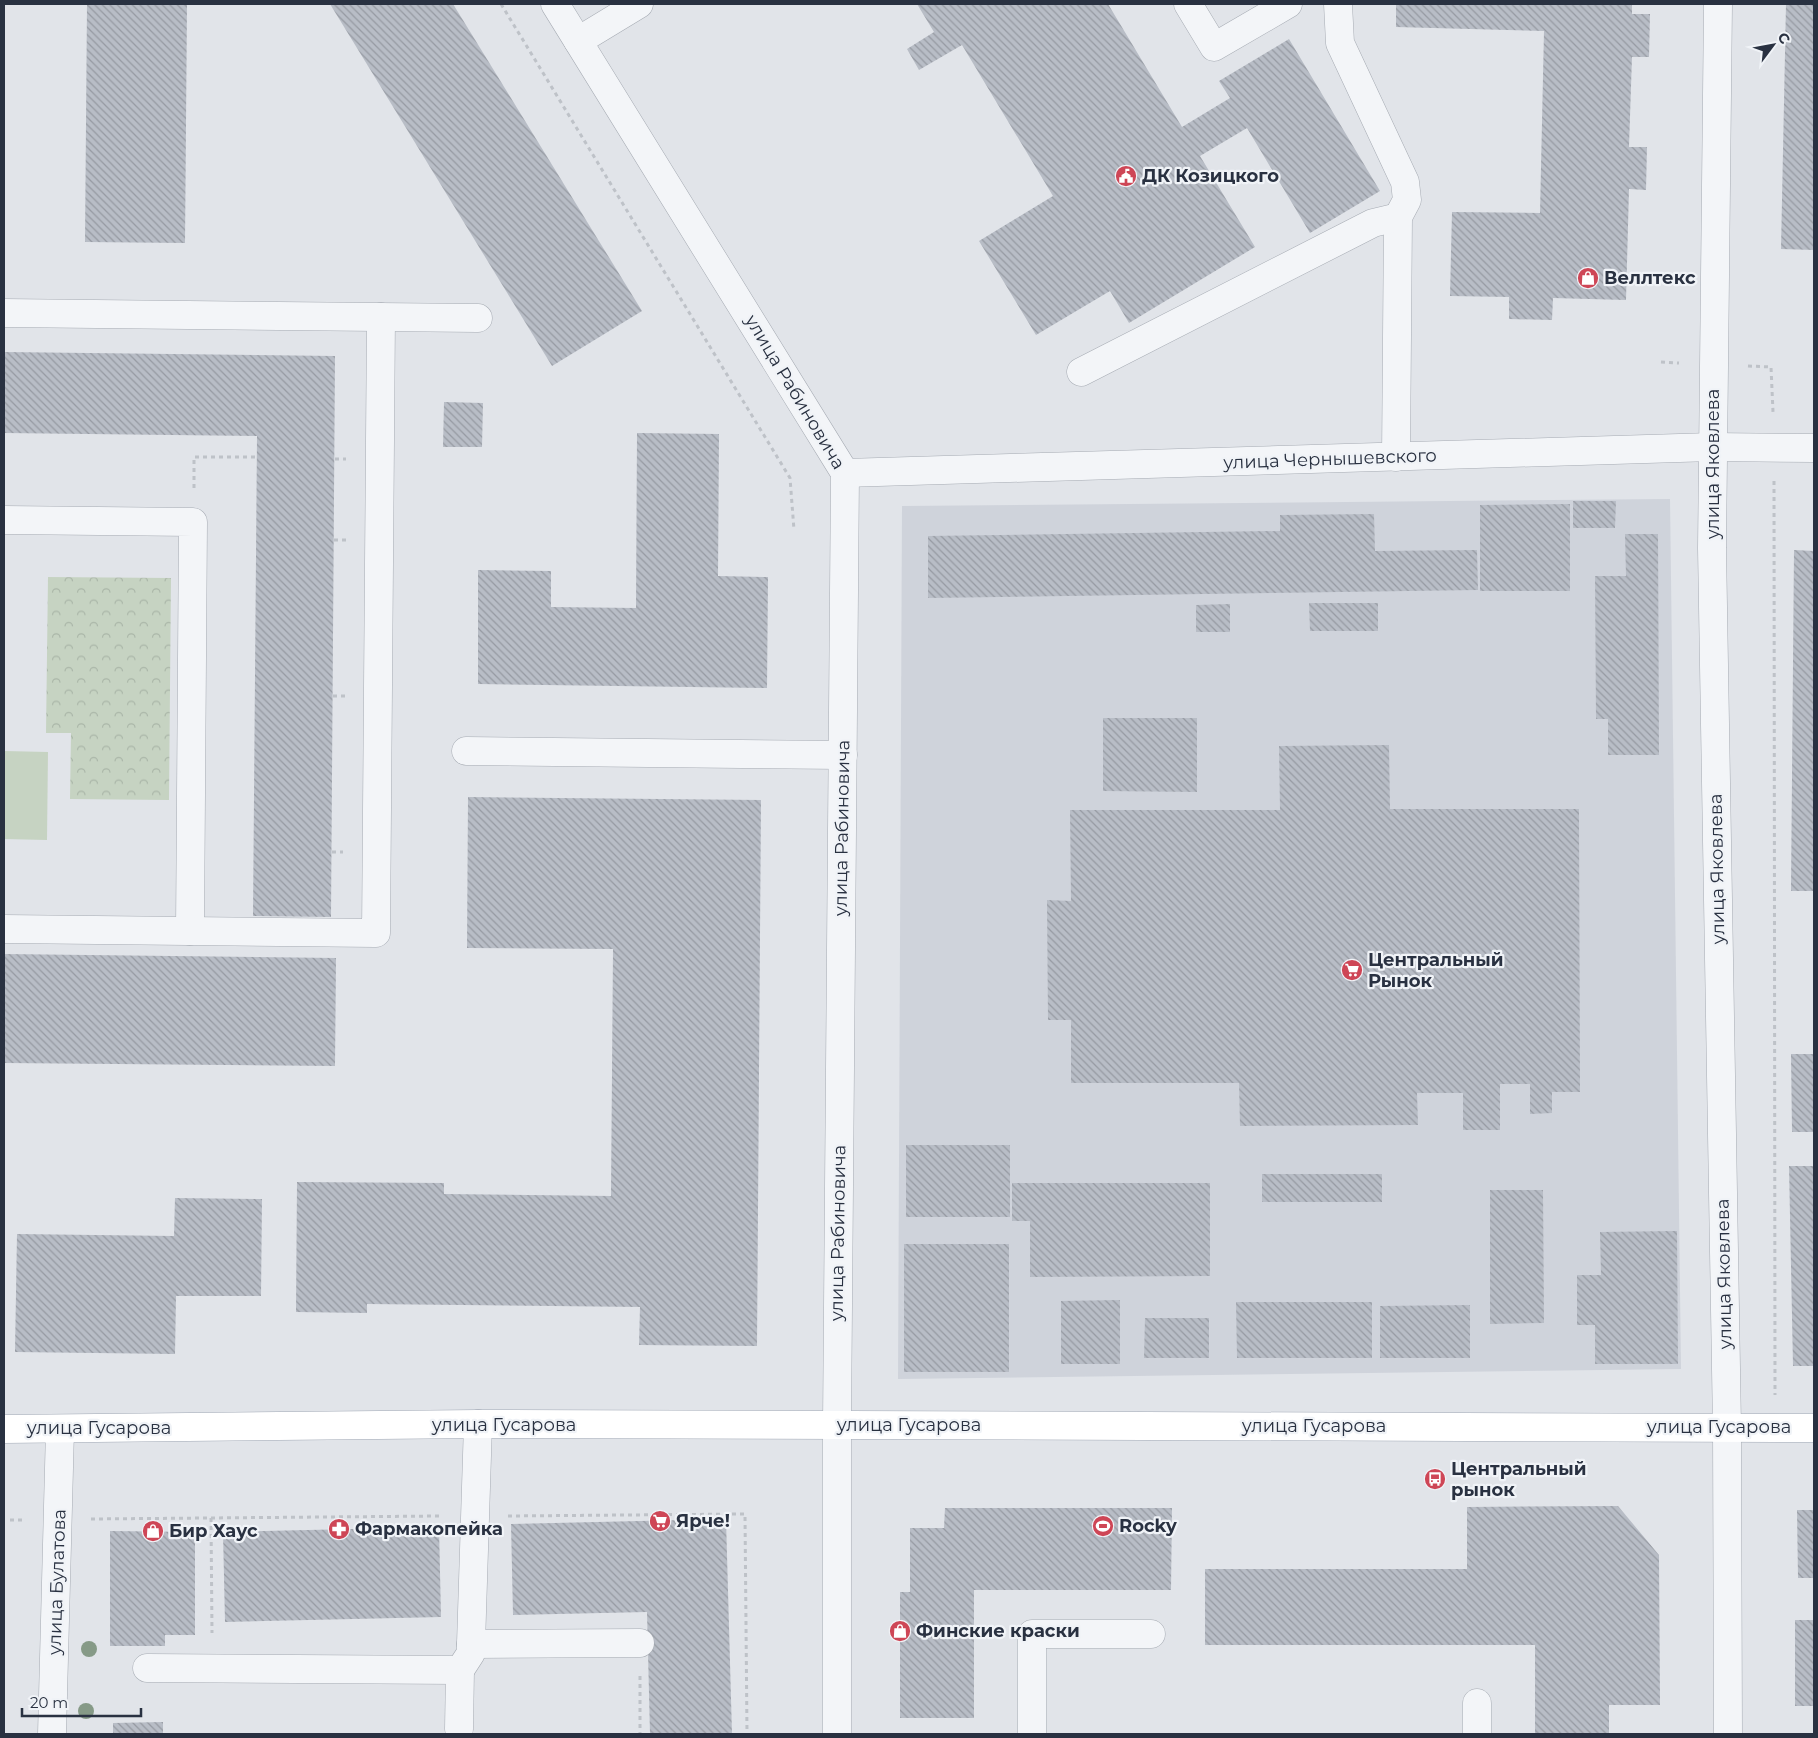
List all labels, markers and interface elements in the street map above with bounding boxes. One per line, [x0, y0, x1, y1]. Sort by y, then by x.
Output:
north arrow [1748, 20, 1798, 70]
text: С [1774, 29, 1794, 47]
public building icon: ДК Козицкого [1114, 164, 1138, 188]
place label: ДК Козицкого [1142, 165, 1279, 187]
shop icon: Веллтекс [1576, 266, 1600, 290]
place label: Веллтекс [1604, 267, 1696, 289]
street label: улица Рабиновича [740, 310, 850, 473]
street label: улица Яковлева [1702, 389, 1724, 540]
street label: улица Чернышевского [1222, 444, 1437, 474]
street label: улица Рабиновича [829, 740, 855, 917]
street label: улица Яковлева [1705, 794, 1729, 945]
place label: Центральный Рынок [1368, 949, 1504, 992]
supermarket icon: Центральный Рынок [1340, 958, 1364, 982]
street label: улица Рабиновича [825, 1145, 851, 1322]
street label: улица Яковлева [1712, 1199, 1736, 1350]
street label: улица Гусарова [431, 1414, 576, 1436]
street label: улица Гусарова [836, 1414, 981, 1436]
street label: улица Гусарова [1241, 1415, 1386, 1437]
street label: улица Гусарова [1646, 1416, 1791, 1438]
street label: улица Гусарова [26, 1417, 171, 1439]
place label: Центральный рынок [1451, 1458, 1587, 1501]
bus stop icon: Центральный рынок [1423, 1467, 1447, 1491]
street label: улица Булатова [43, 1509, 71, 1656]
supermarket icon: Ярче! [648, 1509, 672, 1533]
place label: Ярче! [676, 1510, 730, 1532]
sports icon: Rocky [1091, 1514, 1115, 1538]
place label: Rocky [1119, 1515, 1177, 1537]
pharmacy icon: Фармакопейка [327, 1517, 351, 1541]
place label: Фармакопейка [355, 1518, 503, 1540]
shop icon: Бир Хаус [141, 1519, 165, 1543]
place label: Бир Хаус [169, 1520, 258, 1542]
shop icon: Финские краски [888, 1619, 912, 1643]
place label: Финские краски [916, 1620, 1080, 1642]
scale bar [22, 1686, 141, 1718]
text: 20 m [30, 1693, 68, 1712]

